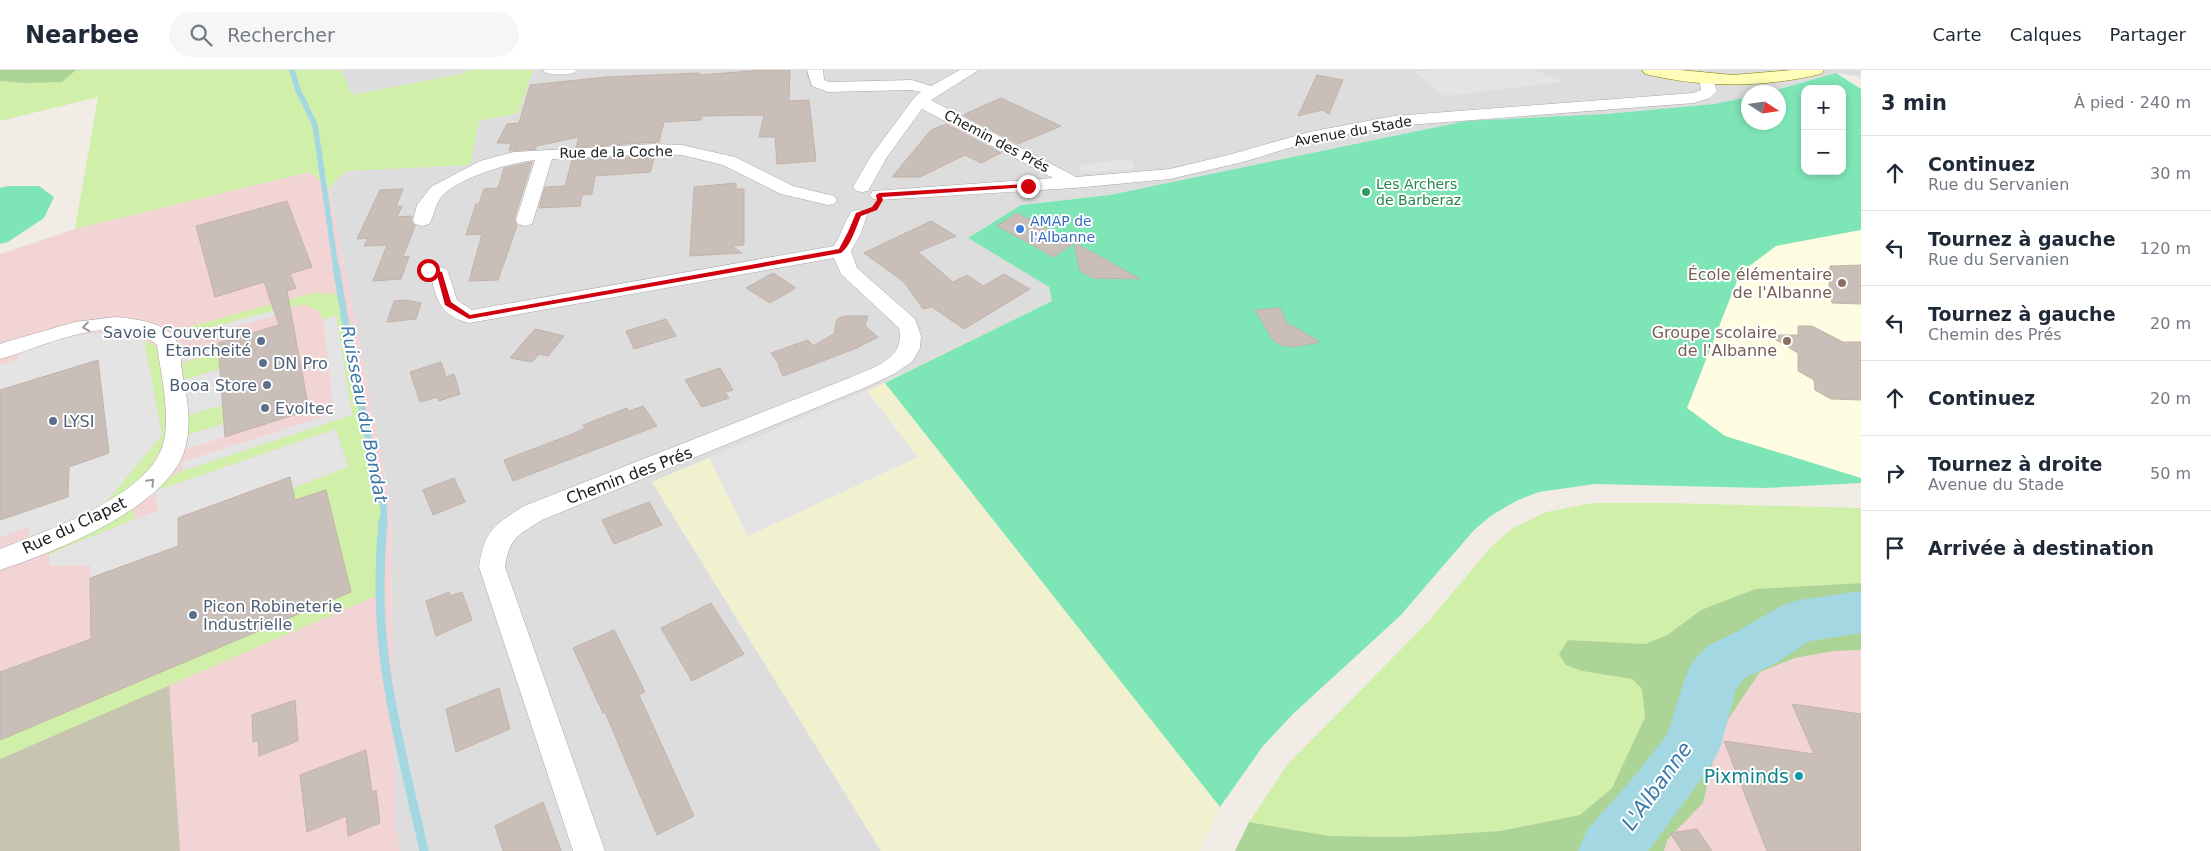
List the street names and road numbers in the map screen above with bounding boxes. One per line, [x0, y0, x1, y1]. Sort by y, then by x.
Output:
street label: Chemin des Prés [942, 106, 1052, 176]
street label: Avenue du Stade [1293, 113, 1413, 149]
street label: Rue de la Coche [559, 143, 673, 161]
street label: Chemin des Prés [563, 443, 695, 508]
street label: Rue du Clapet [19, 493, 129, 558]

